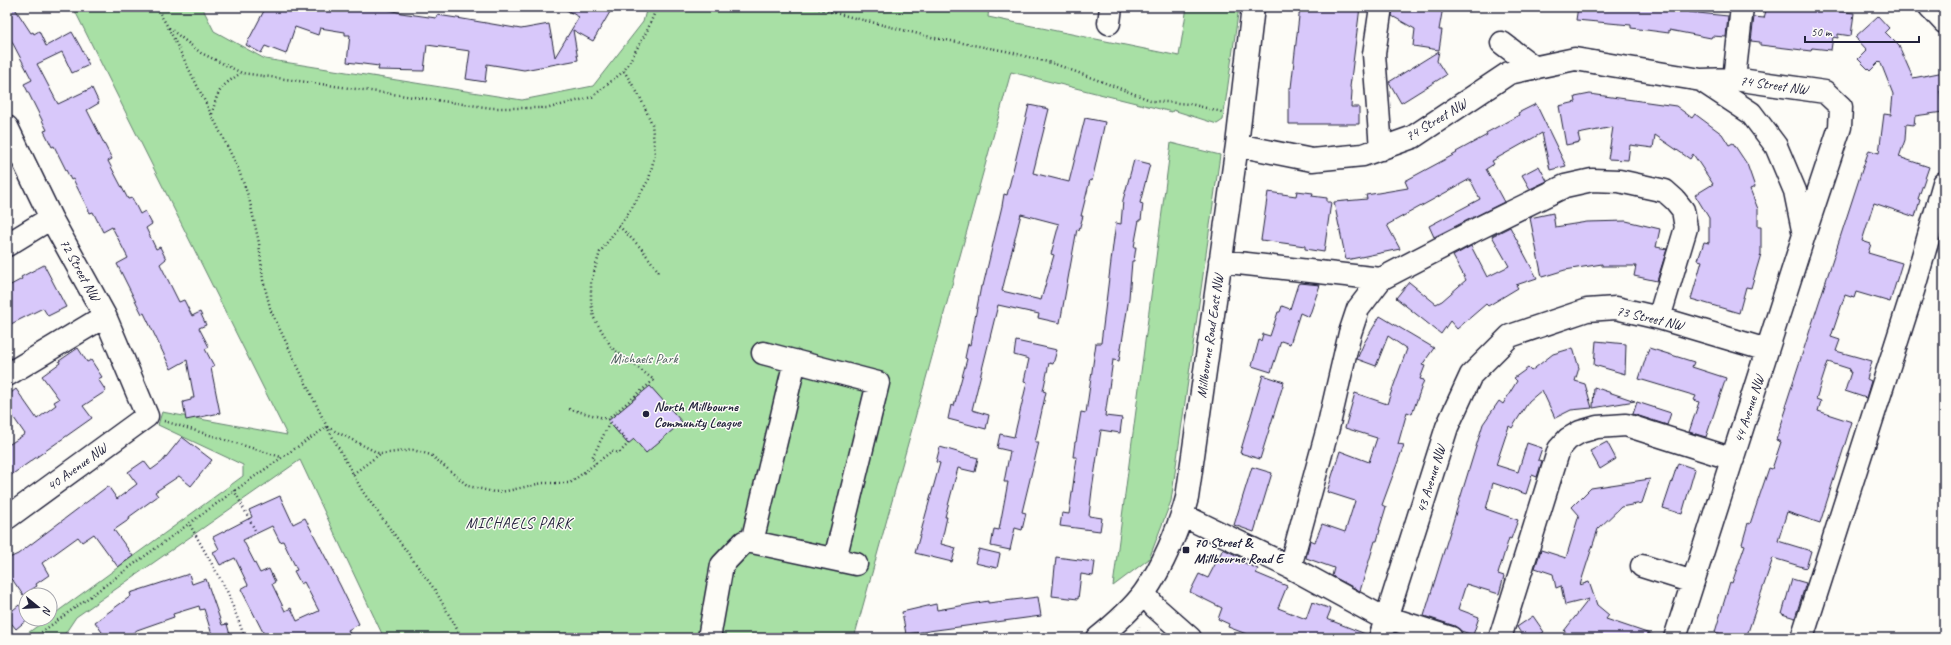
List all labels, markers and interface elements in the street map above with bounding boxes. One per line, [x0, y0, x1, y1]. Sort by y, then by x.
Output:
scale bar [1805, 18, 1919, 44]
text: 50 m [1811, 24, 1833, 40]
street label: 74 Street NW [1739, 72, 1811, 98]
street label: 74 Street NW [1402, 94, 1471, 145]
street label: 72 Street NW [56, 236, 105, 306]
street label: Millbourne Road East NW [1193, 271, 1227, 399]
street label: 73 Street NW [1615, 302, 1687, 334]
park label: Michaels Park [610, 350, 678, 367]
street label: 44 Avenue NW [1730, 371, 1768, 445]
place label: North Millbourne Community League [654, 398, 742, 431]
marker: North Millbourne Community League [641, 409, 651, 419]
street label: 40 Avenue NW [44, 438, 112, 494]
street label: 43 Avenue NW [1413, 441, 1450, 515]
district label: MICHAELS PARK [466, 514, 575, 533]
place label: 70 Street & Millbourne Road E [1194, 534, 1285, 567]
marker: 70 Street & Millbourne Road E [1181, 545, 1191, 555]
north arrow [18, 587, 58, 627]
text: N [39, 605, 55, 618]

